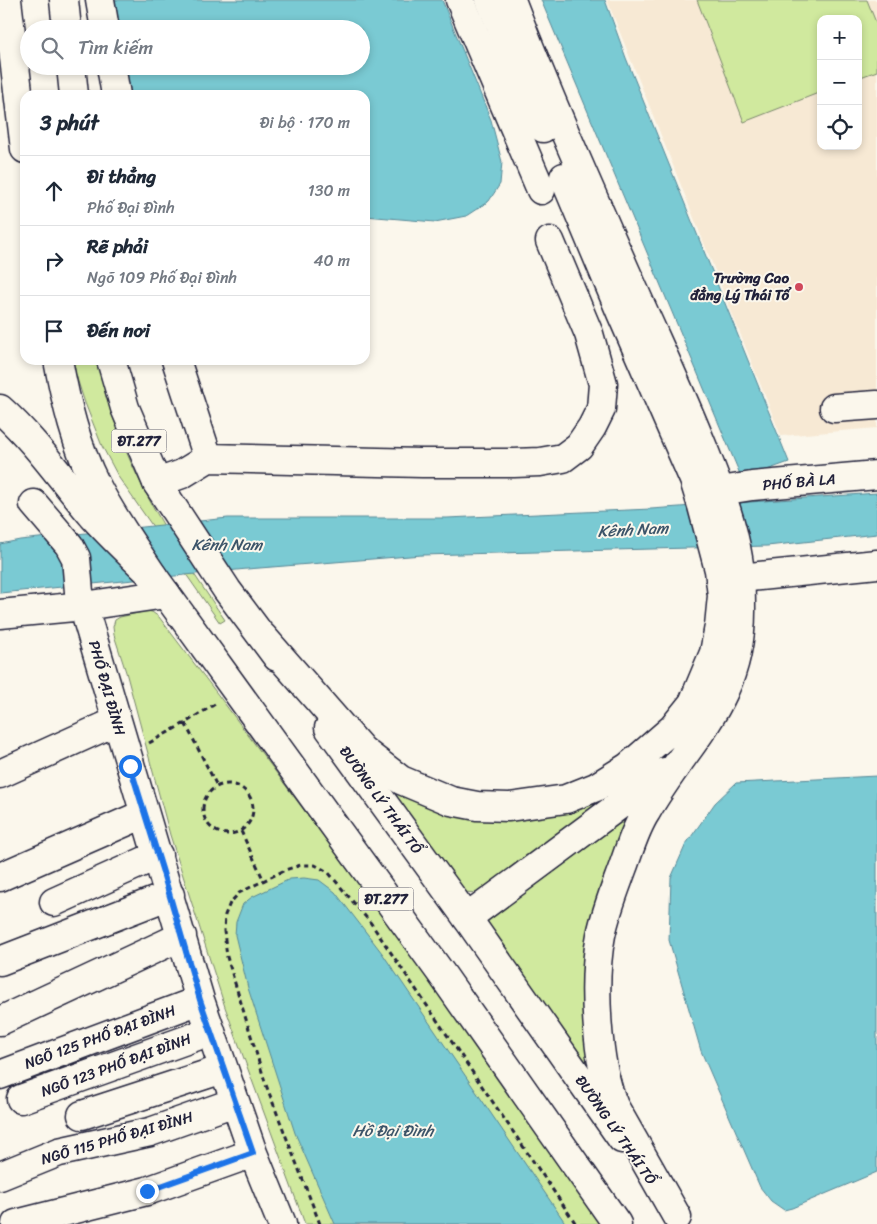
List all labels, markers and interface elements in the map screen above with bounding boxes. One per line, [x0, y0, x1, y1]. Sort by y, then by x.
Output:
map controls [817, 15, 862, 150]
button: + [817, 15, 862, 60]
search box [20, 20, 370, 75]
text: Tìm kiếm [78, 31, 153, 64]
icon: search [38, 34, 66, 62]
button: − [817, 60, 862, 105]
text: 3 phút [40, 104, 99, 142]
button: locate [817, 105, 862, 150]
text: Đi bộ · 170 m [260, 108, 350, 137]
text: Đi thẳng [87, 160, 156, 193]
text: 130 m [308, 176, 350, 205]
icon: ahead [40, 177, 68, 205]
text: Phố Đại Đình [87, 193, 175, 222]
text: Rẽ phải [87, 230, 148, 263]
text: 40 m [313, 246, 350, 275]
icon: right [40, 247, 68, 275]
text: Ngõ 109 Phố Đại Đình [87, 263, 237, 292]
place label: Trường Cao đẳng Lý Thái Tổ [690, 265, 792, 308]
marker: Trường Cao đẳng Lý Thái Tổ [793, 281, 805, 293]
text: Đến nơi [87, 314, 150, 347]
icon: arrive [40, 317, 68, 345]
road number: ĐT.277 [112, 430, 166, 452]
street label: PHỐ BÀ LA [761, 466, 837, 498]
water label: Kênh Nam [597, 513, 671, 546]
water label: Kênh Nam [192, 530, 264, 559]
street label: PHỐ ĐẠI ĐÌNH [81, 637, 133, 739]
street label: ĐƯỜNG LÝ THÁI TỔ [333, 740, 431, 862]
route start [119, 755, 142, 778]
road number: ĐT.277 [358, 888, 414, 911]
street label: NGÕ 125 PHỐ ĐẠI ĐÌNH [21, 997, 180, 1076]
street label: NGÕ 123 PHỐ ĐẠI ĐÌNH [37, 1026, 195, 1104]
street label: ĐƯỜNG LÝ THÁI TỔ [568, 1070, 665, 1192]
street label: NGÕ 115 PHỐ ĐẠI ĐÌNH [38, 1104, 197, 1172]
water label: Hồ Đại Đình [353, 1116, 435, 1145]
route end [136, 1180, 159, 1203]

